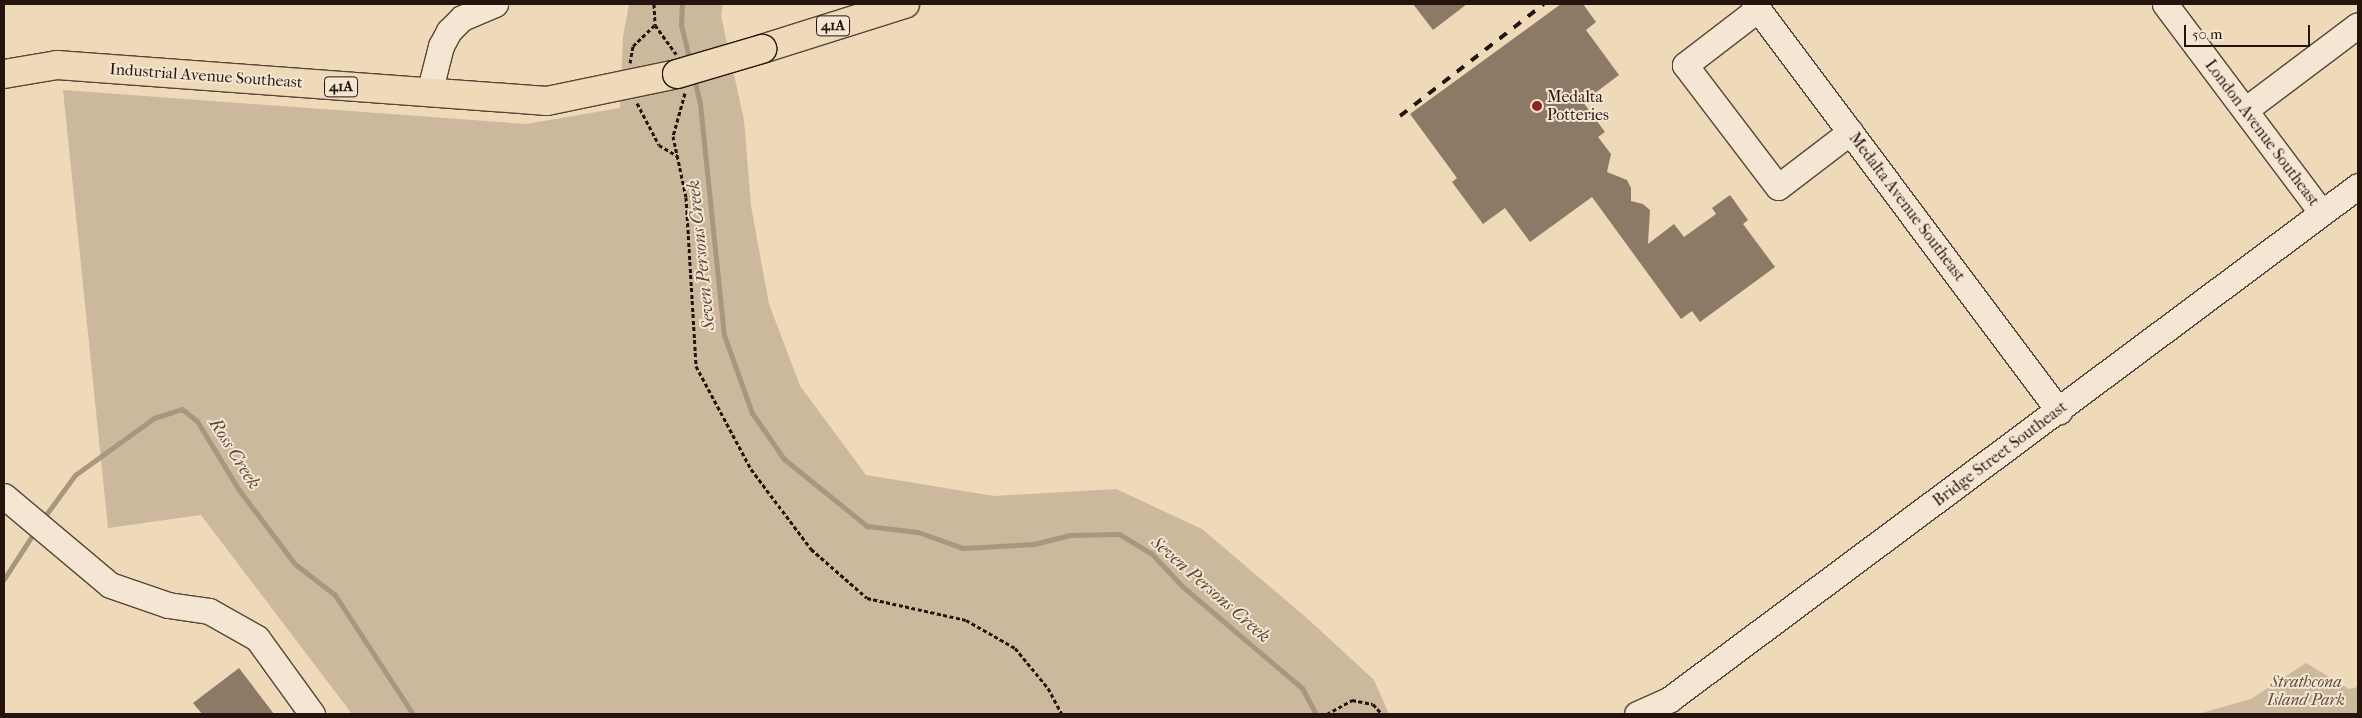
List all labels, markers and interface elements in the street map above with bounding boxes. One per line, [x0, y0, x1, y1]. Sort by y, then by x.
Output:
road number: 41A [816, 14, 850, 38]
scale bar [2187, 15, 2313, 47]
text: 50 m [2192, 25, 2222, 43]
street label: London Avenue Southeast [2201, 56, 2323, 210]
street label: Industrial Avenue Southeast [109, 60, 303, 92]
road number: 41A [324, 74, 358, 100]
place label: Medalta Potteries [1547, 87, 1609, 125]
marker: Medalta Potteries [1531, 100, 1543, 112]
street label: Medalta Avenue Southeast [1845, 129, 1969, 285]
water label: Seven Persons Creek [683, 179, 721, 331]
street label: Bridge Street Southeast [1929, 397, 2071, 511]
water label: Ross Creek [204, 414, 264, 494]
water label: Seven Persons Creek [1146, 532, 1274, 648]
park label: Strathcona Island Park [2267, 672, 2345, 710]

